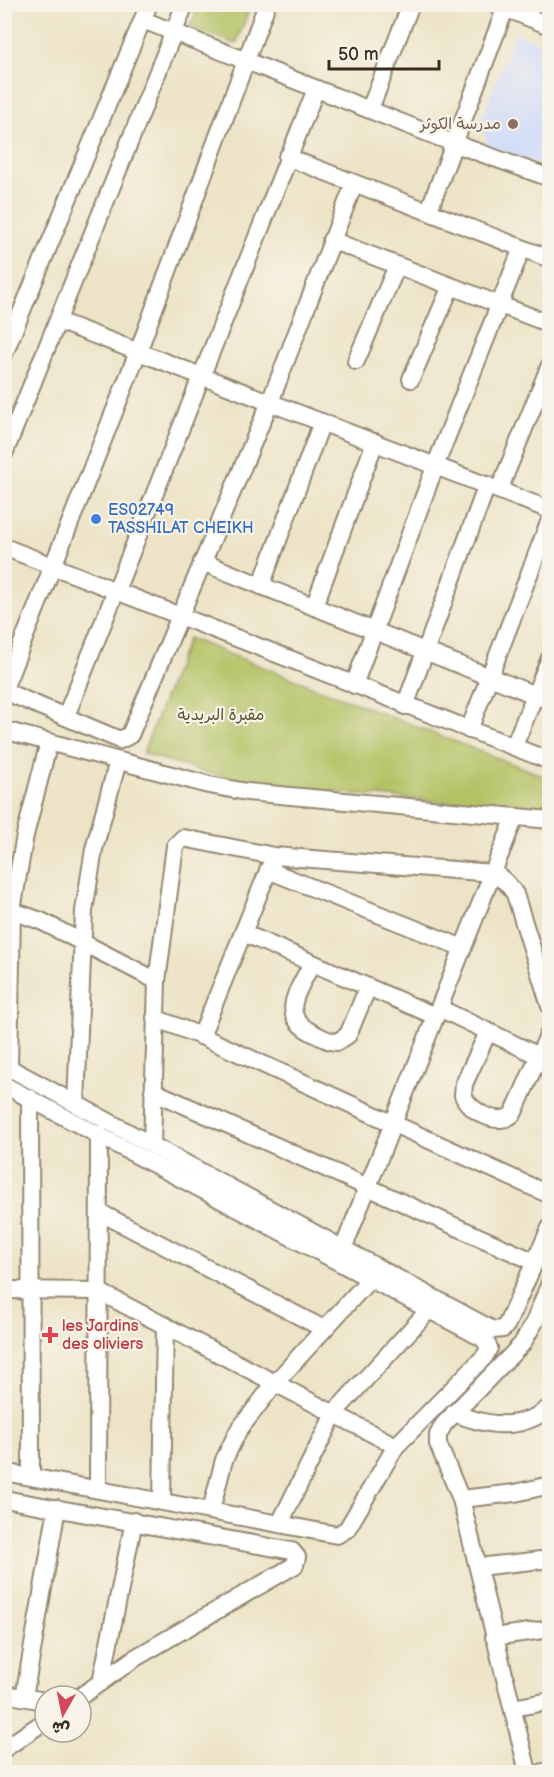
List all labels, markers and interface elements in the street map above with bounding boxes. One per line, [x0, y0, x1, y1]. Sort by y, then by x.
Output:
scale bar [329, 33, 438, 71]
text: 50 m [338, 44, 379, 65]
place label: مدرسة الكوثر [418, 115, 501, 134]
marker: مدرسة الكوثر [506, 117, 520, 131]
place label: ES02749 TASSHILAT CHEIKH [108, 501, 254, 538]
marker: ES02749 TASSHILAT CHEIKH [89, 512, 103, 526]
park label: مقبرة البريدية [178, 706, 264, 725]
place label: les Jardins des oliviers [62, 1317, 143, 1354]
marker: les Jardins des oliviers [43, 1328, 57, 1342]
north arrow [33, 1684, 93, 1744]
text: ش [51, 1717, 71, 1738]

